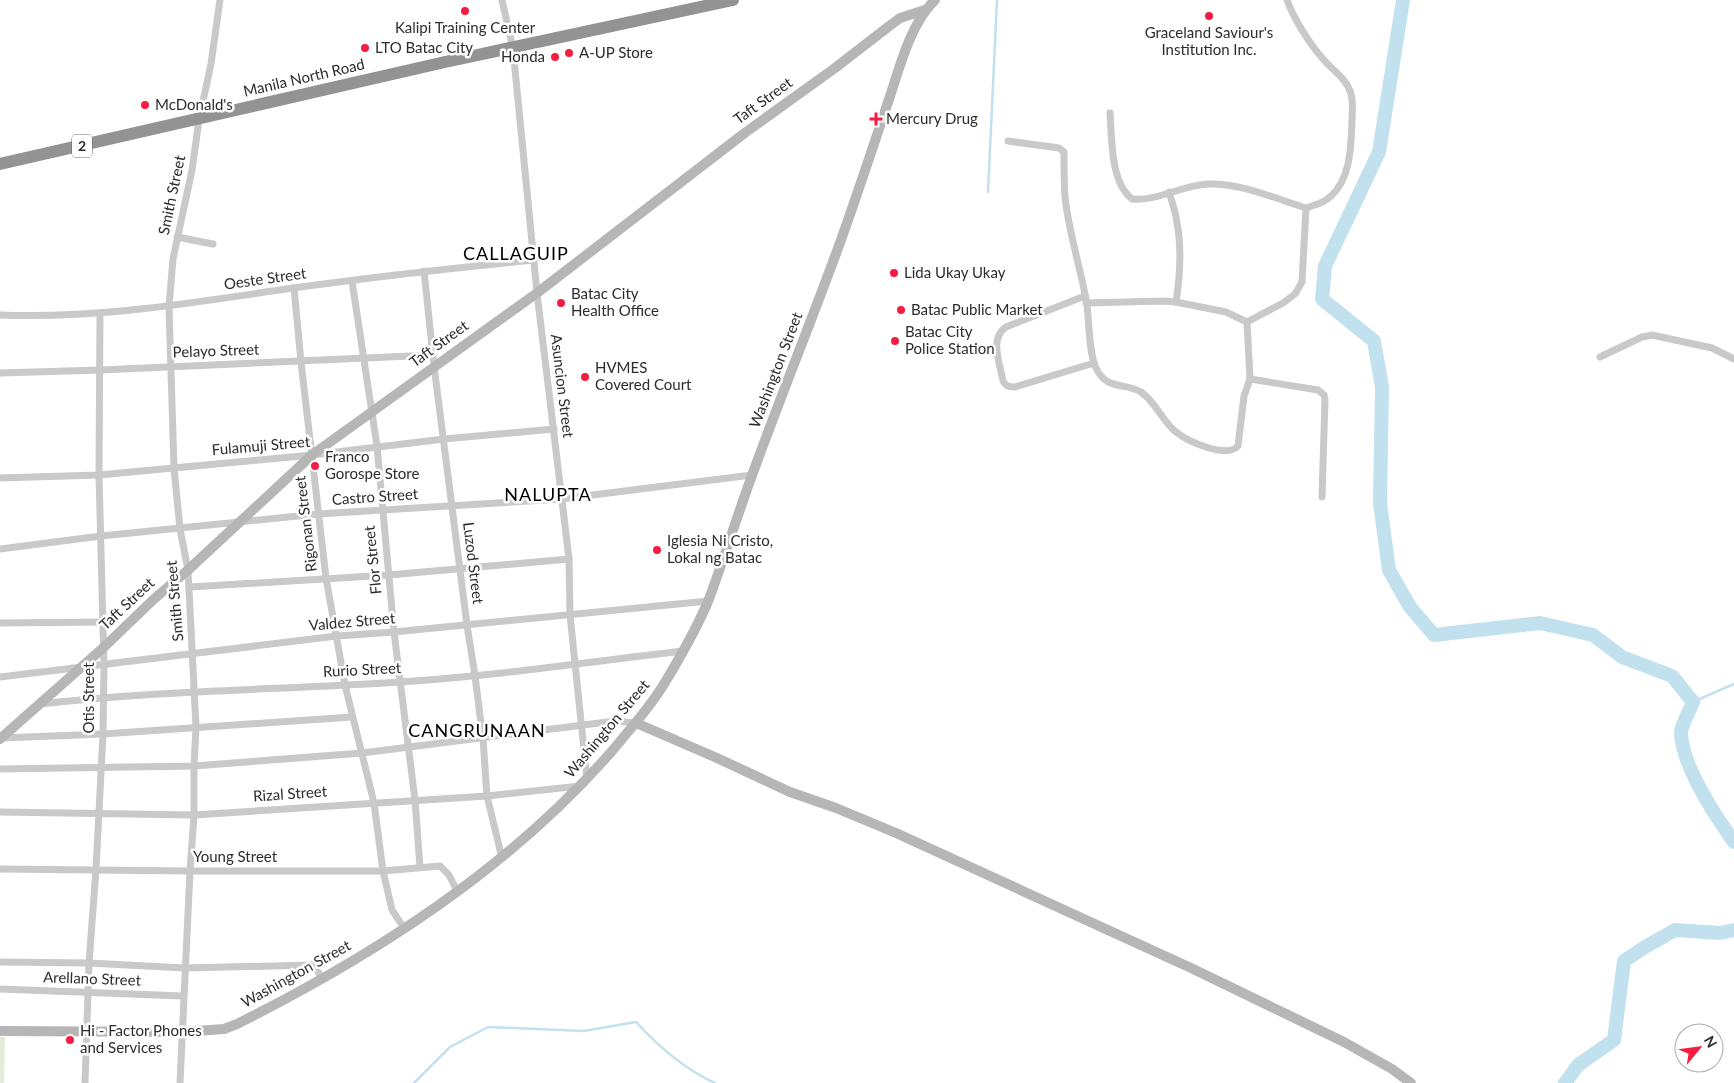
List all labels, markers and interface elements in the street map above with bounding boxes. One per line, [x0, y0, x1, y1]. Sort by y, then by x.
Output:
marker: Kalipi Training Center [459, 5, 471, 17]
marker: Graceland Saviour's Institution Inc. [1203, 10, 1215, 22]
place label: Kalipi Training Center [395, 18, 536, 36]
place label: Graceland Saviour's Institution Inc. [1145, 23, 1273, 58]
place label: LTO Batac City [375, 38, 473, 56]
marker: LTO Batac City [359, 42, 371, 54]
place label: A-UP Store [579, 43, 653, 61]
place label: Honda [501, 47, 545, 65]
marker: A-UP Store [563, 47, 575, 59]
marker: Honda [549, 51, 561, 63]
street label: Manila North Road [241, 54, 366, 100]
street label: Taft Street [730, 73, 796, 127]
place label: McDonald's [155, 95, 233, 113]
marker: McDonald's [139, 99, 151, 111]
place label: Mercury Drug [886, 109, 978, 127]
marker: Mercury Drug [870, 113, 882, 125]
road number: 2 [72, 134, 92, 158]
street label: Smith Street [154, 153, 188, 236]
district label: CALLAGUIP [463, 242, 569, 264]
street label: Oeste Street [223, 263, 308, 293]
place label: Lida Ukay Ukay [904, 263, 1006, 281]
marker: Lida Ukay Ukay [888, 267, 900, 279]
place label: Batac City Health Office [571, 284, 659, 319]
marker: Batac City Health Office [555, 297, 567, 309]
place label: Batac Public Market [911, 300, 1043, 318]
marker: Batac Public Market [895, 304, 907, 316]
street label: Washington Street [745, 309, 806, 430]
street label: Taft Street [406, 316, 472, 370]
place label: Batac City Police Station [905, 322, 995, 357]
street label: Asuncion Street [548, 333, 578, 439]
marker: Batac City Police Station [889, 335, 901, 347]
street label: Pelayo Street [172, 339, 260, 361]
place label: HVMES Covered Court [595, 358, 692, 393]
marker: HVMES Covered Court [579, 371, 591, 383]
street label: Fulamuji Street [211, 432, 311, 458]
place label: Franco Gorospe Store [325, 447, 419, 482]
marker: Franco Gorospe Store [309, 460, 321, 472]
street label: Rigonan Street [290, 474, 320, 573]
district label: NALUPTA [504, 483, 592, 505]
street label: Castro Street [331, 484, 419, 508]
street label: Luzod Street [460, 521, 488, 606]
street label: Flor Street [359, 524, 385, 595]
place label: Iglesia Ni Cristo, Lokal ng Batac [667, 531, 773, 566]
marker: Iglesia Ni Cristo, Lokal ng Batac [651, 544, 663, 556]
street label: Smith Street [161, 559, 186, 642]
street label: Taft Street [95, 573, 158, 633]
street label: Valdez Street [308, 608, 396, 634]
street label: Rurio Street [322, 658, 402, 680]
street label: Otis Street [79, 662, 97, 734]
street label: Washington Street [560, 675, 653, 781]
district label: CANGRUNAAN [408, 719, 546, 741]
street label: Rizal Street [252, 781, 328, 805]
street label: Young Street [193, 847, 278, 865]
street label: Washington Street [238, 935, 354, 1011]
street label: Arellano Street [43, 967, 142, 989]
place label: Hi - Factor Phones and Services [80, 1021, 202, 1056]
north arrow [1674, 1023, 1724, 1073]
text: N [1701, 1033, 1721, 1050]
marker: Hi - Factor Phones and Services [64, 1034, 76, 1046]

